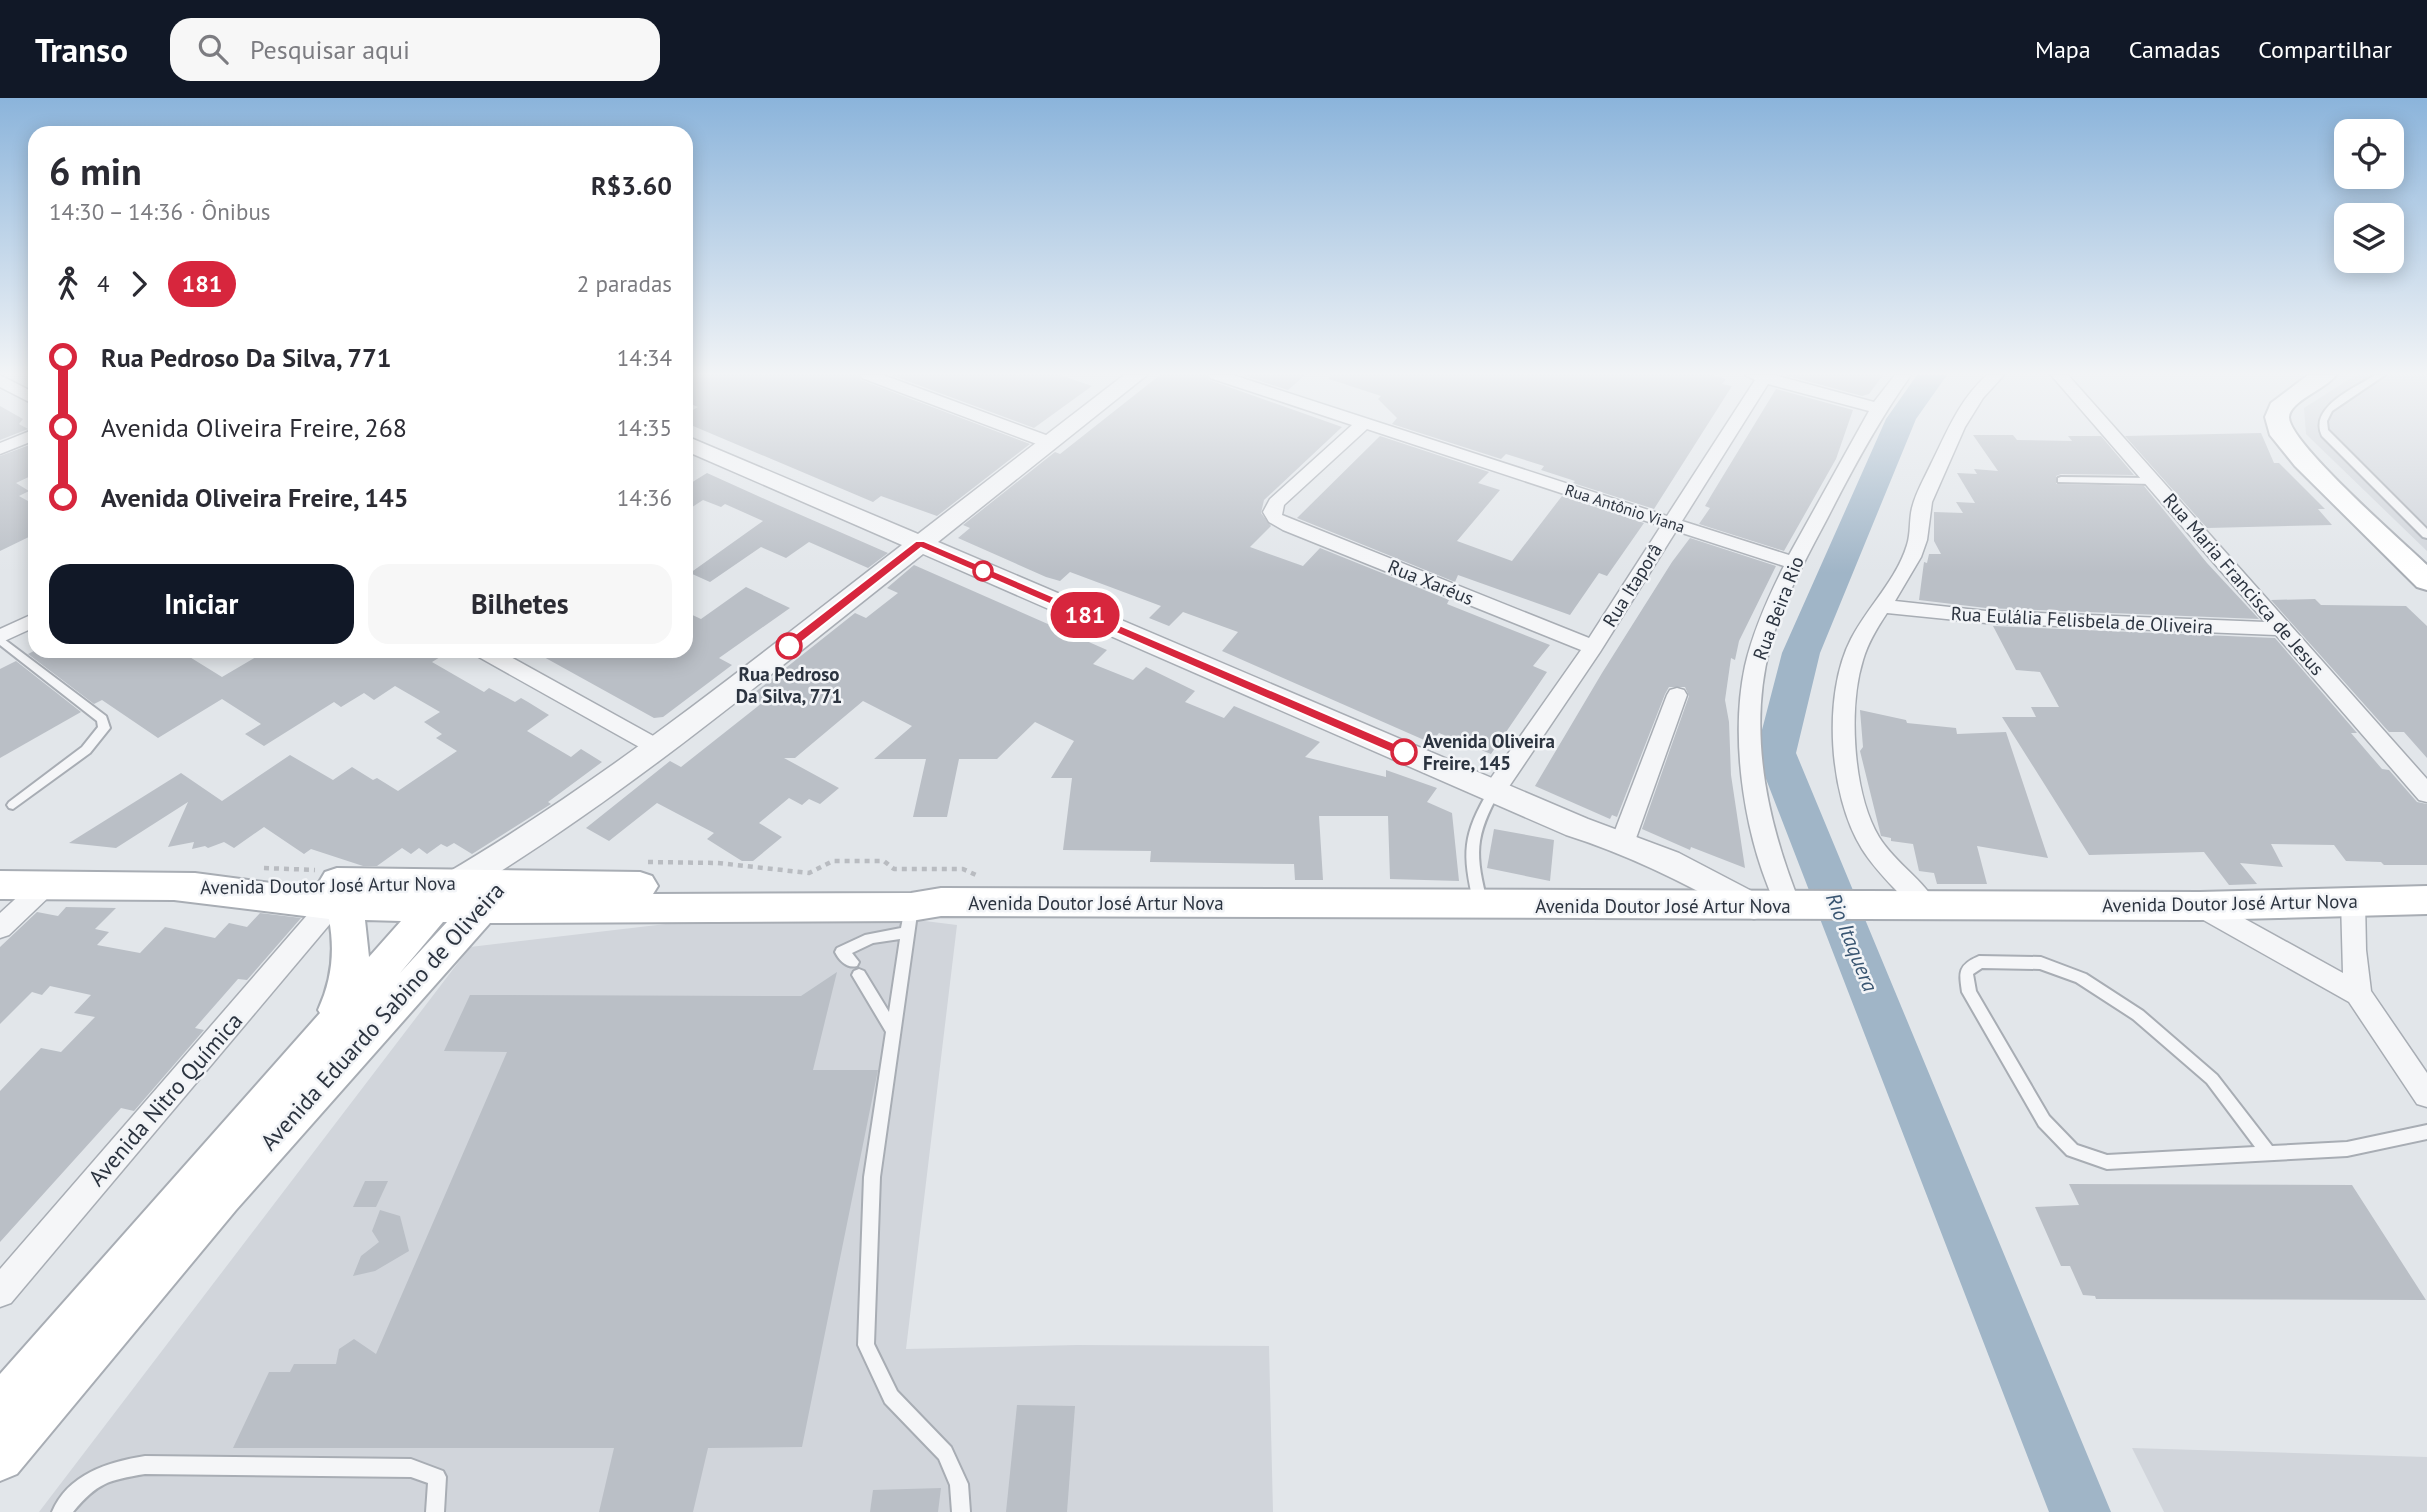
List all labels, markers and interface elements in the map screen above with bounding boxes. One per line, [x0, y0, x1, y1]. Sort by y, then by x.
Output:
search box [170, 18, 660, 81]
text: Transo [35, 28, 128, 71]
icon: search [194, 30, 232, 68]
text: Pesquisar aqui [250, 33, 410, 66]
text: Mapa [2035, 34, 2091, 65]
text: Camadas [2129, 34, 2220, 65]
text: Compartilhar [2258, 34, 2392, 65]
map controls [2334, 119, 2404, 273]
button: locate [2334, 119, 2404, 189]
text: 6 min [49, 146, 142, 195]
text: R$3.60 [591, 169, 672, 202]
text: 14:30 – 14:36 · Ônibus [49, 197, 271, 226]
button: layers [2334, 203, 2404, 273]
icon: walk [49, 265, 87, 303]
icon: forward [120, 265, 158, 303]
text: 181 [182, 268, 222, 299]
text: 4 [97, 269, 110, 298]
text: 2 paradas [577, 269, 672, 298]
text: Rua Pedroso Da Silva, 771 [101, 341, 391, 374]
text: 14:34 [617, 343, 672, 372]
text: Avenida Oliveira Freire, 268 [101, 411, 407, 444]
text: 14:35 [617, 413, 672, 442]
street label: Rua Antônio Viana [1562, 479, 1688, 537]
text: Avenida Oliveira Freire, 145 [101, 481, 409, 514]
text: 14:36 [617, 483, 672, 512]
street label: Rua Maria Francisca de Jesus [2158, 488, 2330, 680]
street label: Rua Itaporâ [1597, 539, 1667, 631]
street label: Rua Beira Rio [1747, 553, 1809, 663]
street label: Rua Xaréus [1385, 554, 1477, 610]
unlabelled marker [973, 561, 993, 581]
button: Iniciar [49, 564, 354, 644]
button: Bilhetes [368, 564, 672, 644]
line badge: 181 [1045, 592, 1125, 638]
text: 181 [1065, 599, 1105, 630]
street label: Rua Eulália Felisbela de Oliveira [1950, 601, 2214, 639]
marker: Rua Pedroso Da Silva, 771 [776, 633, 802, 659]
place label: Rua Pedroso Da Silva, 771 [736, 662, 842, 708]
place label: Avenida Oliveira Freire, 145 [1423, 729, 1555, 775]
marker: Avenida Oliveira Freire, 145 [1391, 739, 1417, 765]
street label: Avenida Doutor José Artur Nova [200, 871, 456, 899]
street label: Avenida Eduardo Sabino de Oliveira [254, 876, 510, 1156]
water label: Rio Itaquera [1820, 889, 1884, 996]
street label: Avenida Doutor José Artur Nova [2102, 889, 2358, 917]
street label: Avenida Doutor José Artur Nova [968, 891, 1224, 915]
street label: Avenida Doutor José Artur Nova [1535, 894, 1791, 918]
street label: Avenida Nitro Química [82, 1006, 248, 1192]

